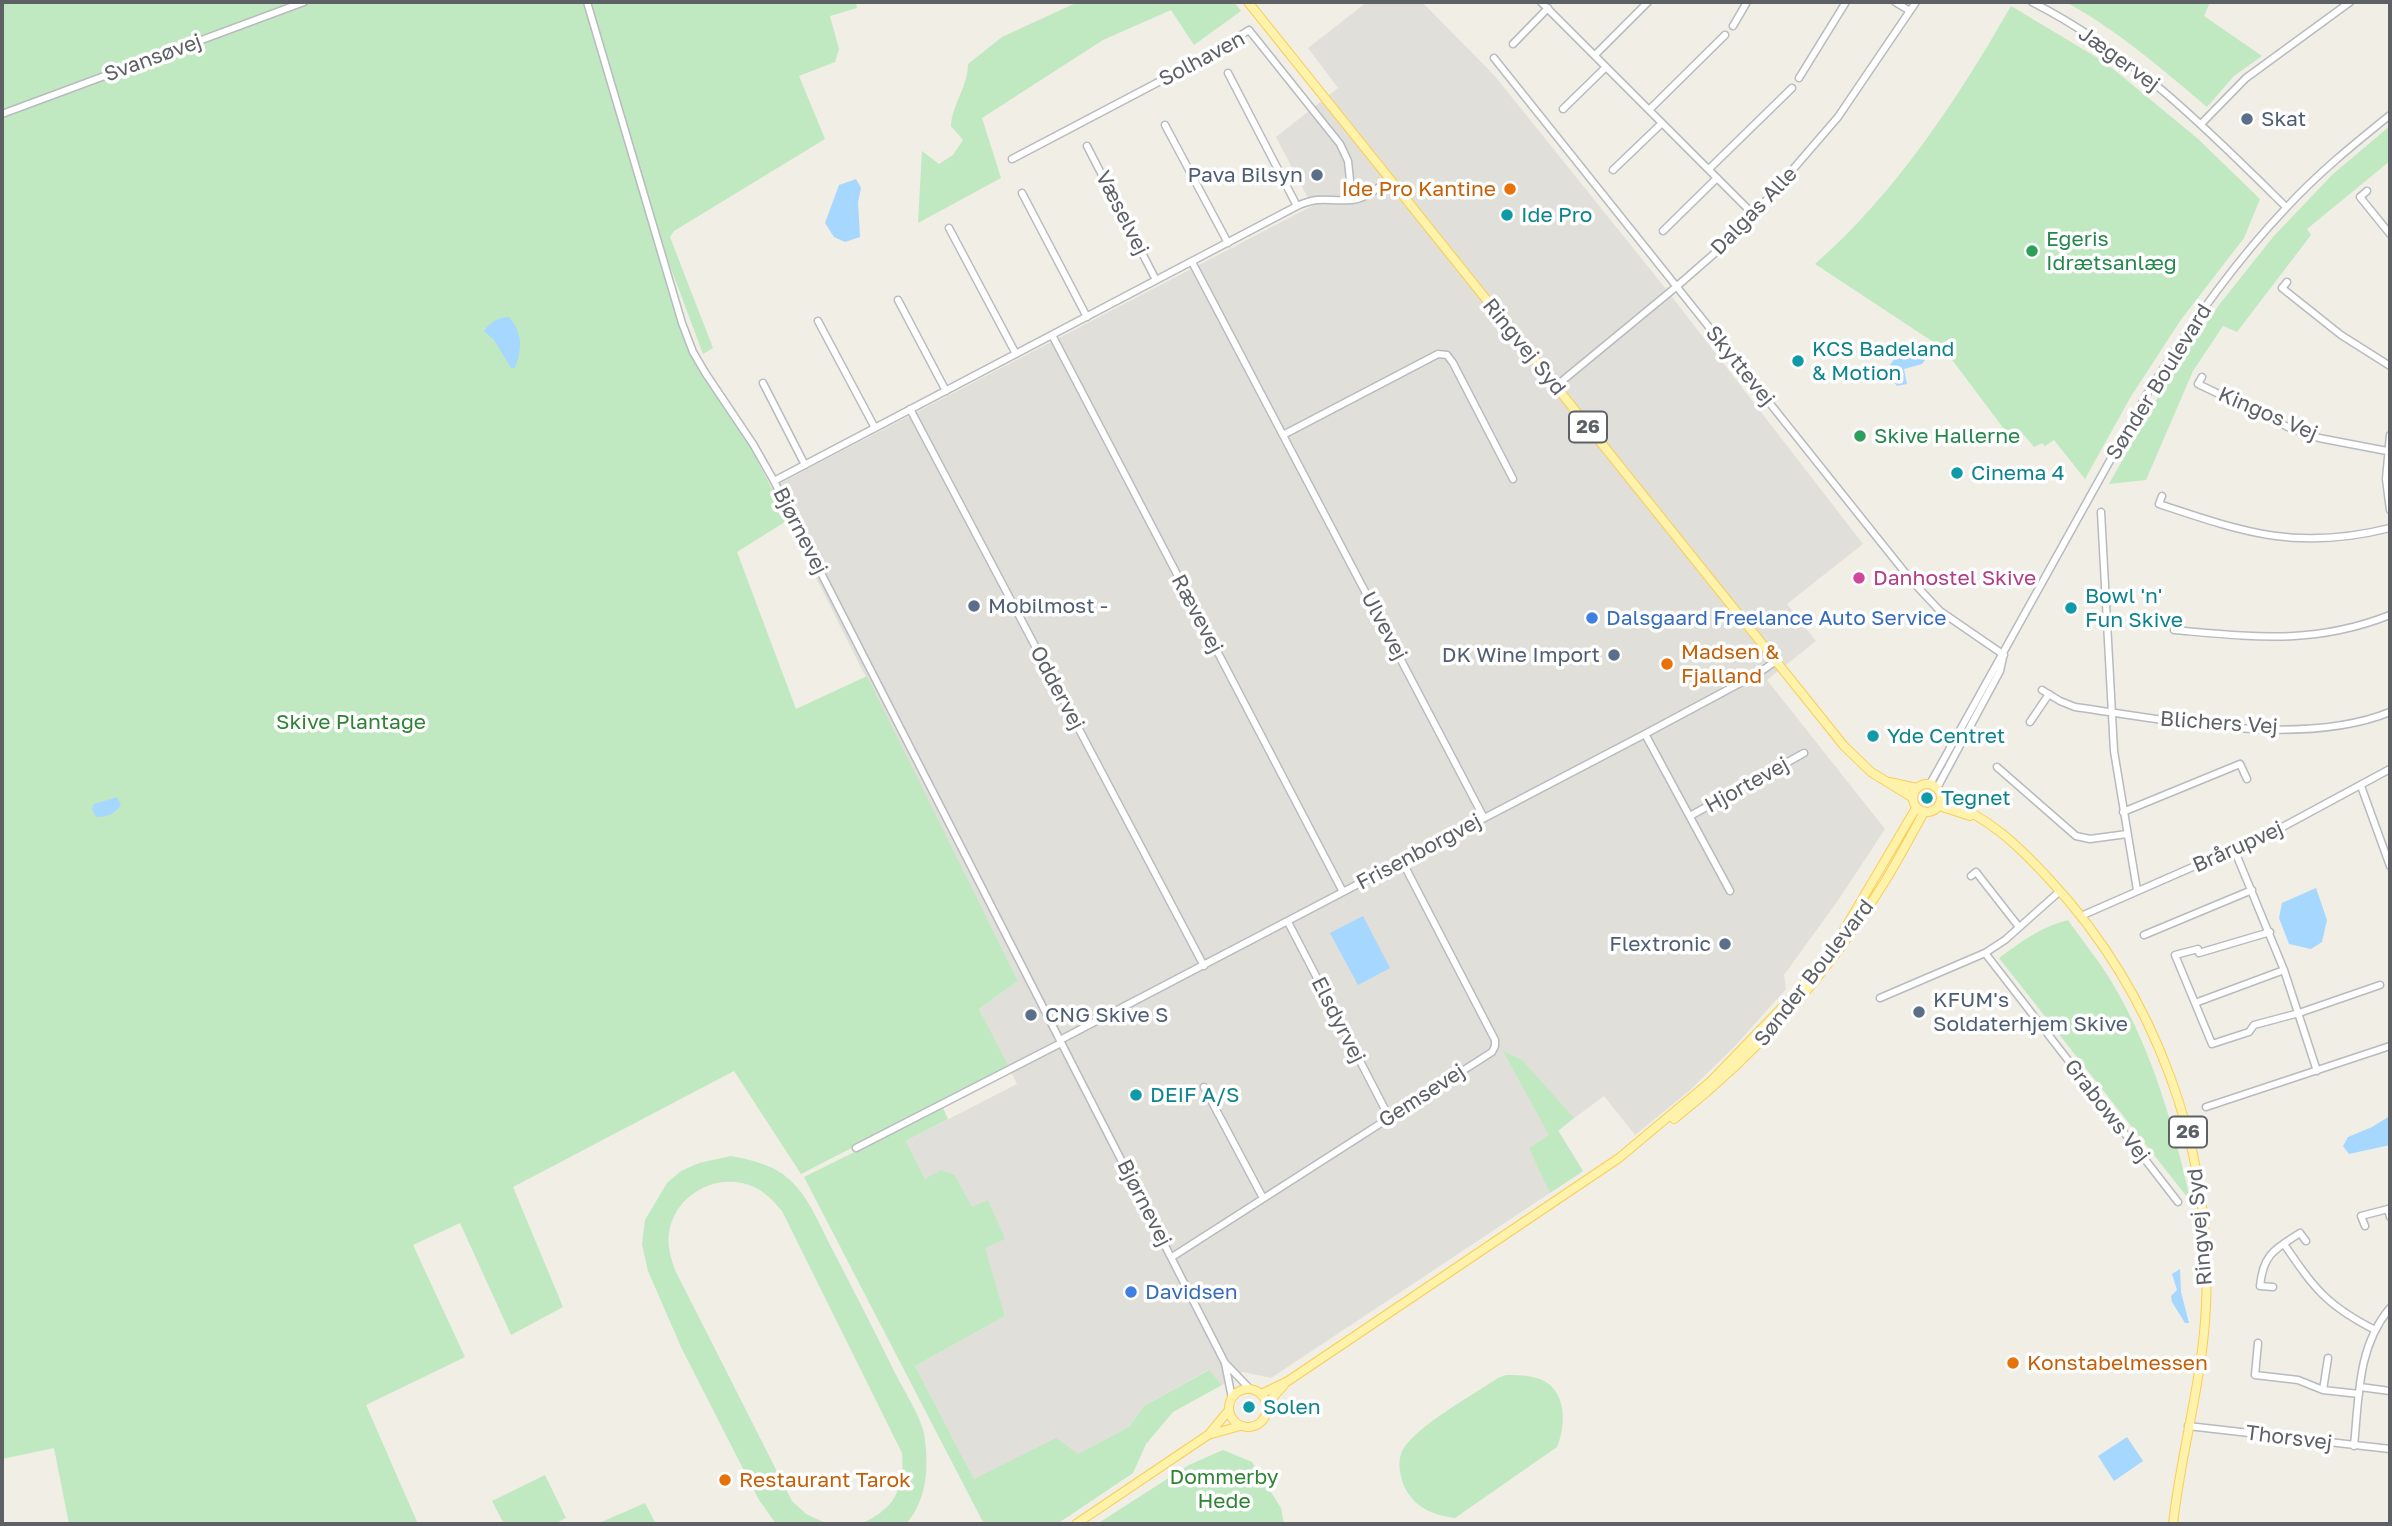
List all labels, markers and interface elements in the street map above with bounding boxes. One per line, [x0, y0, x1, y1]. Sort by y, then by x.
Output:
street label: Jægervej [2073, 21, 2165, 97]
street label: Solhaven [1155, 26, 1249, 92]
street label: Svansøvej [101, 29, 205, 87]
place label: Skat [2261, 106, 2306, 132]
marker: Skat [2239, 111, 2255, 127]
street label: Dalgas Alle [1706, 161, 1802, 261]
place label: Pava Bilsyn [1188, 162, 1303, 188]
street label: Væselvej [1090, 167, 1154, 259]
marker: Pava Bilsyn [1309, 167, 1325, 183]
place label: Ide Pro Kantine [1342, 176, 1496, 202]
marker: Ide Pro Kantine [1502, 181, 1518, 197]
place label: Ide Pro [1521, 202, 1592, 228]
marker: Ide Pro [1499, 207, 1515, 223]
place label: Egeris Idrætsanlæg [2046, 226, 2177, 276]
marker: Egeris Idrætsanlæg [2024, 243, 2040, 259]
street label: Ringvej Syd [1477, 293, 1571, 401]
street label: Sønder Boulevard [2101, 299, 2217, 465]
street label: Skyttevej [1700, 321, 1780, 411]
place label: KCS Badeland & Motion [1812, 336, 1954, 386]
marker: KCS Badeland & Motion [1790, 353, 1806, 369]
street label: Kingos Vej [2214, 382, 2322, 446]
road number: 26 [1569, 412, 1607, 442]
place label: Skive Hallerne [1874, 423, 2020, 449]
marker: Skive Hallerne [1852, 428, 1868, 444]
place label: Cinema 4 [1971, 460, 2065, 486]
marker: Cinema 4 [1949, 465, 1965, 481]
street label: Bjørnevej [767, 483, 833, 579]
place label: Danhostel Skive [1873, 565, 2036, 591]
street label: Rævevej [1166, 570, 1228, 658]
marker: Danhostel Skive [1851, 570, 1867, 586]
place label: Bowl 'n' Fun Skive [2085, 583, 2183, 633]
street label: Ulvevej [1356, 587, 1412, 665]
place label: Mobilmost - [988, 593, 1108, 619]
marker: Mobilmost - [966, 598, 982, 614]
marker: Bowl 'n' Fun Skive [2063, 600, 2079, 616]
place label: Dalsgaard Freelance Auto Service [1606, 605, 1946, 631]
marker: Dalsgaard Freelance Auto Service [1584, 610, 1600, 626]
place label: Madsen & Fjalland [1681, 639, 1779, 689]
street label: Oddervej [1024, 642, 1090, 734]
place label: DK Wine Import [1442, 642, 1600, 668]
marker: DK Wine Import [1606, 647, 1622, 663]
marker: Madsen & Fjalland [1659, 656, 1675, 672]
street label: Blichers Vej [2159, 706, 2279, 740]
park label: Skive Plantage [276, 709, 426, 735]
place label: Yde Centret [1887, 723, 2005, 749]
marker: Yde Centret [1865, 728, 1881, 744]
street label: Hjortevej [1701, 752, 1793, 818]
place label: Tegnet [1941, 785, 2011, 811]
marker: Tegnet [1919, 790, 1935, 806]
street label: Frisenborgvej [1352, 808, 1486, 896]
street label: Brårupvej [2189, 816, 2287, 878]
street label: Sønder Boulevard [1749, 895, 1879, 1051]
place label: Flextronic [1609, 931, 1711, 957]
marker: Flextronic [1717, 936, 1733, 952]
street label: Elsdyrvej [1306, 973, 1370, 1067]
place label: KFUM's Soldaterhjem Skive [1933, 987, 2128, 1037]
place label: CNG Skive S [1045, 1002, 1168, 1028]
marker: KFUM's Soldaterhjem Skive [1911, 1004, 1927, 1020]
marker: CNG Skive S [1023, 1007, 1039, 1023]
street label: Grabows Vej [2059, 1054, 2155, 1168]
street label: Gemsevej [1374, 1059, 1470, 1133]
place label: DEIF A/S [1150, 1082, 1239, 1108]
marker: DEIF A/S [1128, 1087, 1144, 1103]
road number: 26 [2169, 1116, 2207, 1148]
street label: Bjørnevej [1111, 1155, 1177, 1251]
street label: Ringvej Syd [2182, 1167, 2218, 1287]
place label: Davidsen [1145, 1279, 1238, 1305]
marker: Davidsen [1123, 1284, 1139, 1300]
place label: Konstabelmessen [2027, 1350, 2208, 1376]
marker: Konstabelmessen [2005, 1355, 2021, 1371]
place label: Solen [1263, 1394, 1321, 1420]
marker: Solen [1241, 1399, 1257, 1415]
street label: Thorsvej [2244, 1420, 2334, 1456]
park label: Dommerby Hede [1169, 1464, 1279, 1514]
place label: Restaurant Tarok [739, 1467, 911, 1493]
marker: Restaurant Tarok [717, 1472, 733, 1488]

